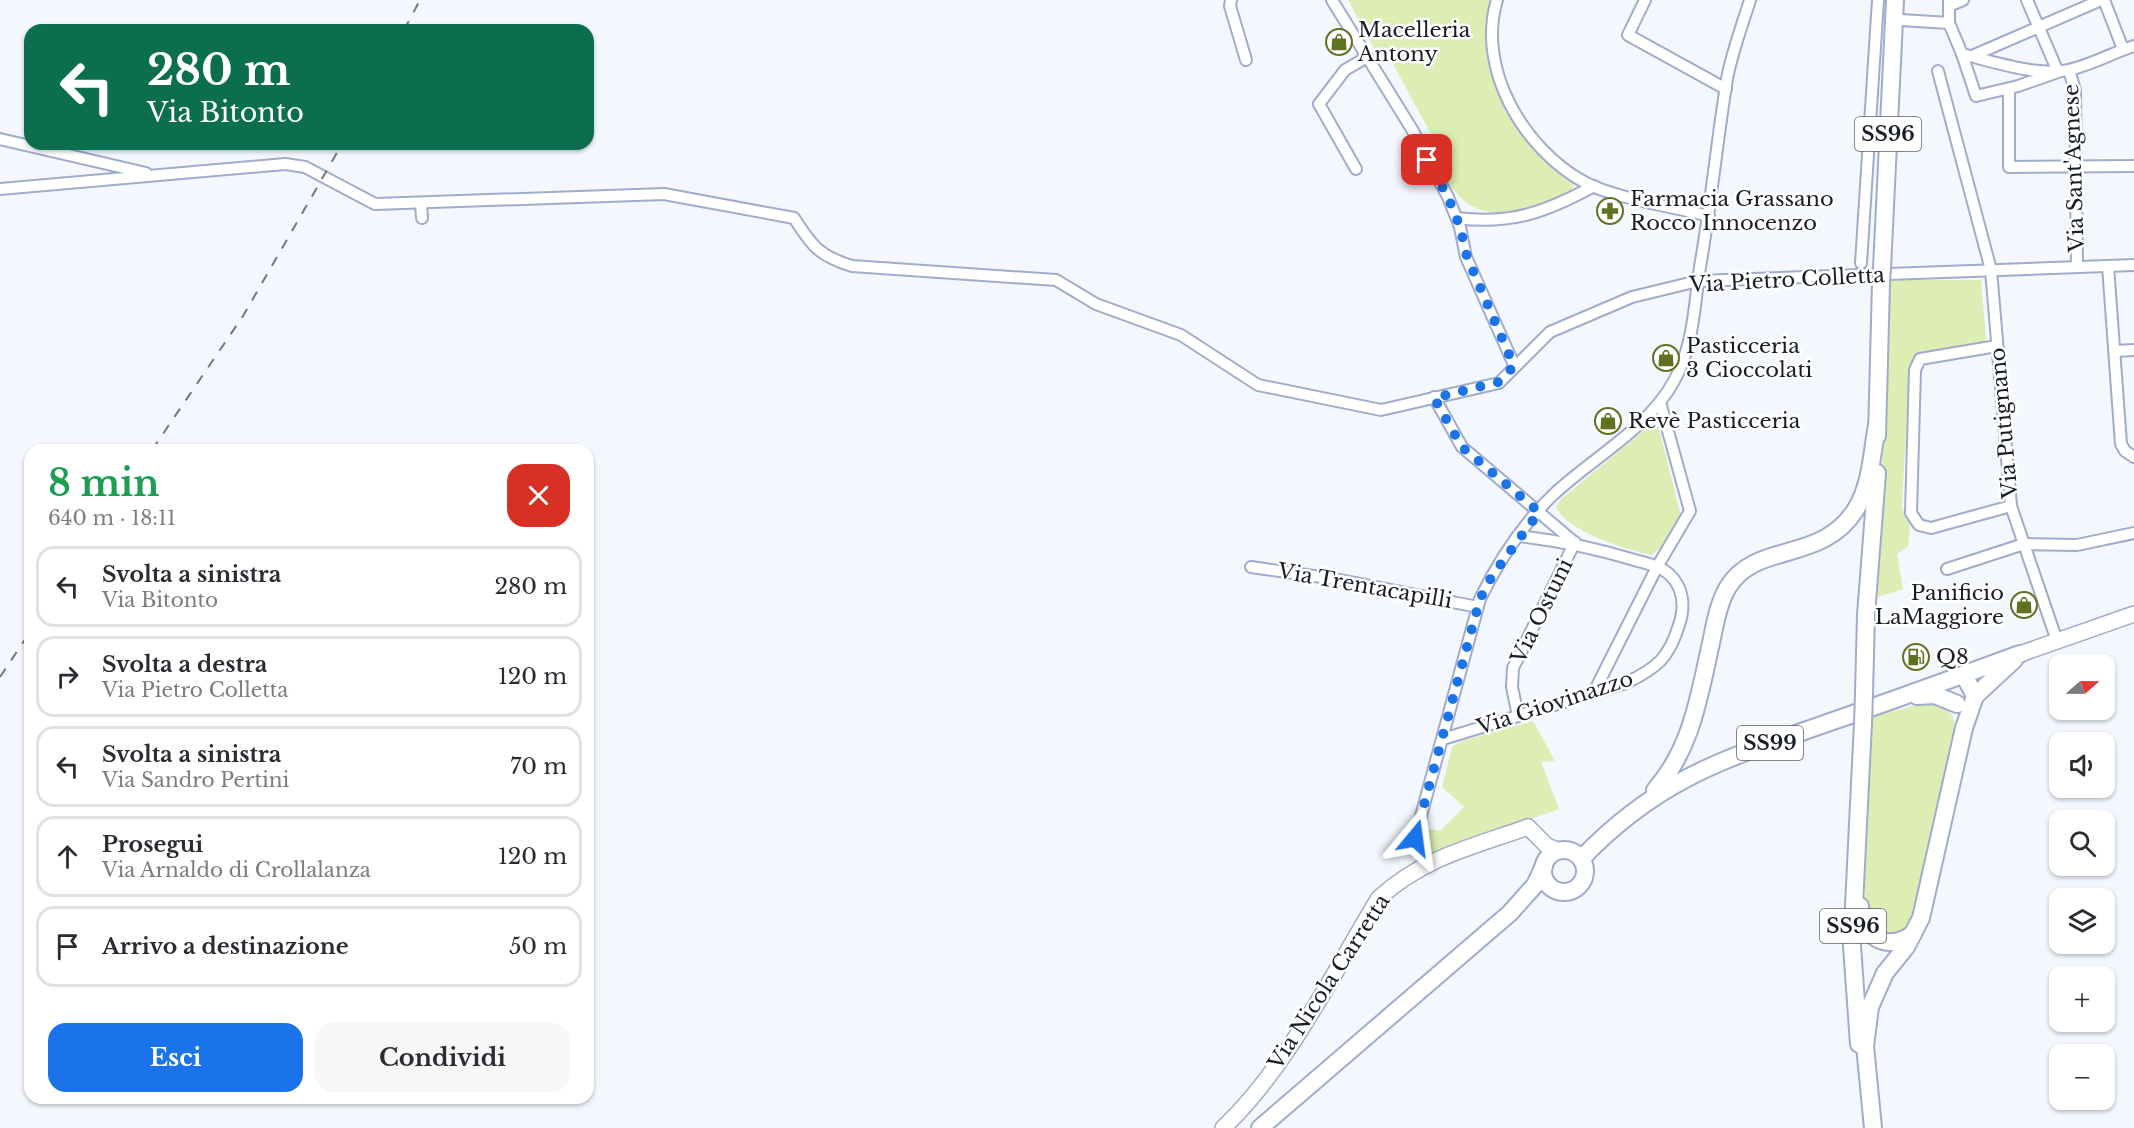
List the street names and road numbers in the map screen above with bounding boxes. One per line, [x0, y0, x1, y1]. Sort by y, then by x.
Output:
street label: Via Sant'Agnese [2058, 83, 2090, 254]
road number: SS96 [1855, 117, 1921, 151]
street label: Via Pietro Colletta [1688, 262, 1886, 298]
street label: Via Putignano [1984, 346, 2024, 501]
street label: Via Ostuni [1505, 554, 1579, 669]
street label: Via Trentacapilli [1275, 558, 1454, 614]
street label: Via Giovinazzo [1473, 665, 1636, 741]
road number: SS99 [1737, 726, 1803, 760]
street label: Via Nicola Carretta [1262, 889, 1396, 1075]
road number: SS96 [1820, 909, 1886, 943]

